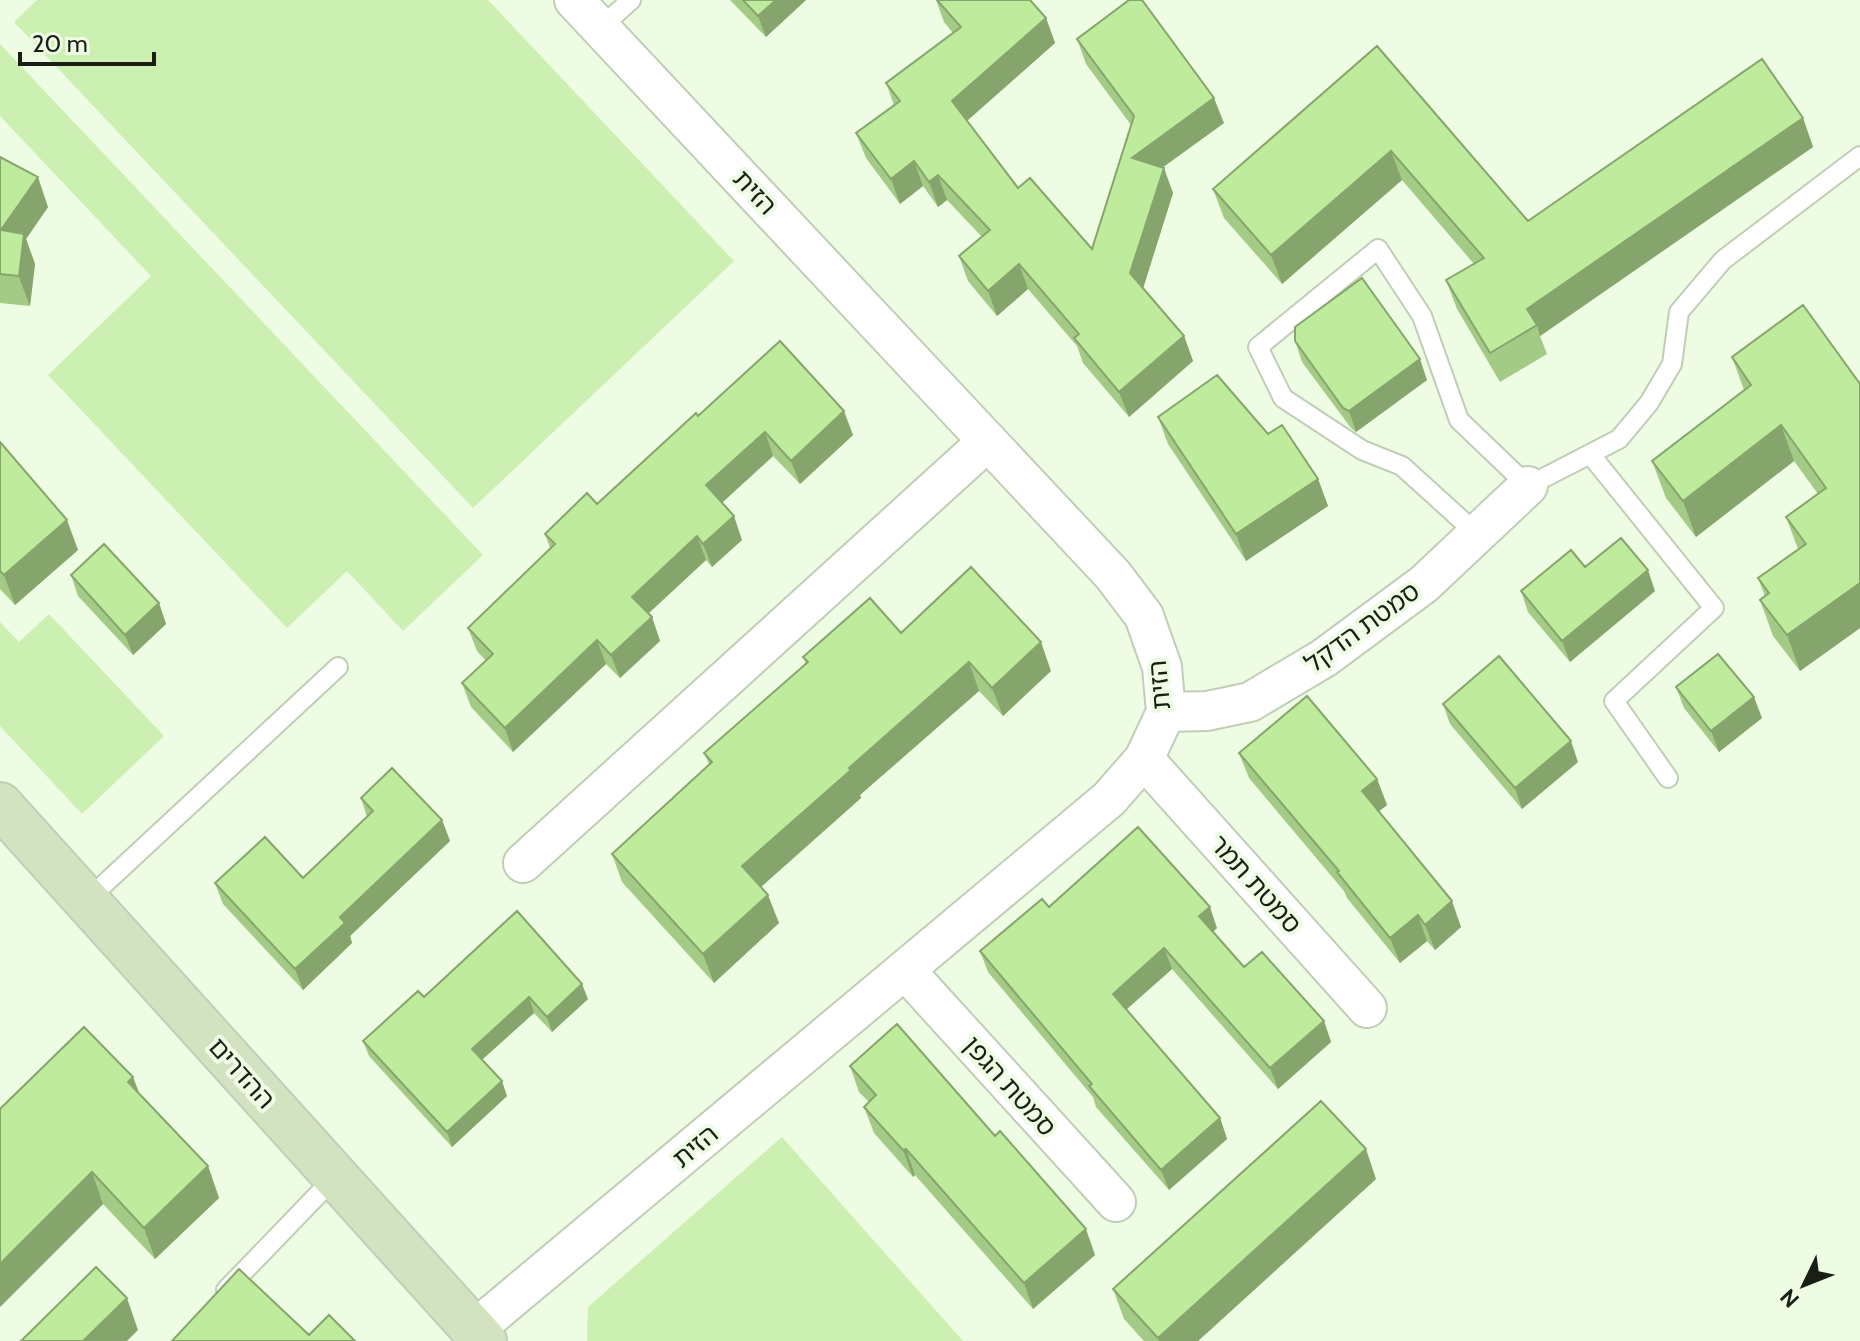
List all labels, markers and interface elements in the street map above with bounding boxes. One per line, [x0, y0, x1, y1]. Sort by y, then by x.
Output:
scale bar [20, 16, 154, 66]
text: 20 m [32, 29, 88, 58]
street label: הזית [726, 163, 784, 221]
street label: סמטת הדקל [1298, 575, 1426, 679]
street label: הזית [1141, 659, 1177, 711]
street label: סמטת תמר [1203, 828, 1309, 940]
street label: סמטת הגפן [957, 1029, 1063, 1143]
street label: ההדרים [202, 1031, 282, 1115]
street label: הזית [666, 1118, 724, 1174]
north arrow [1764, 1245, 1844, 1325]
text: N [1775, 1283, 1805, 1313]

